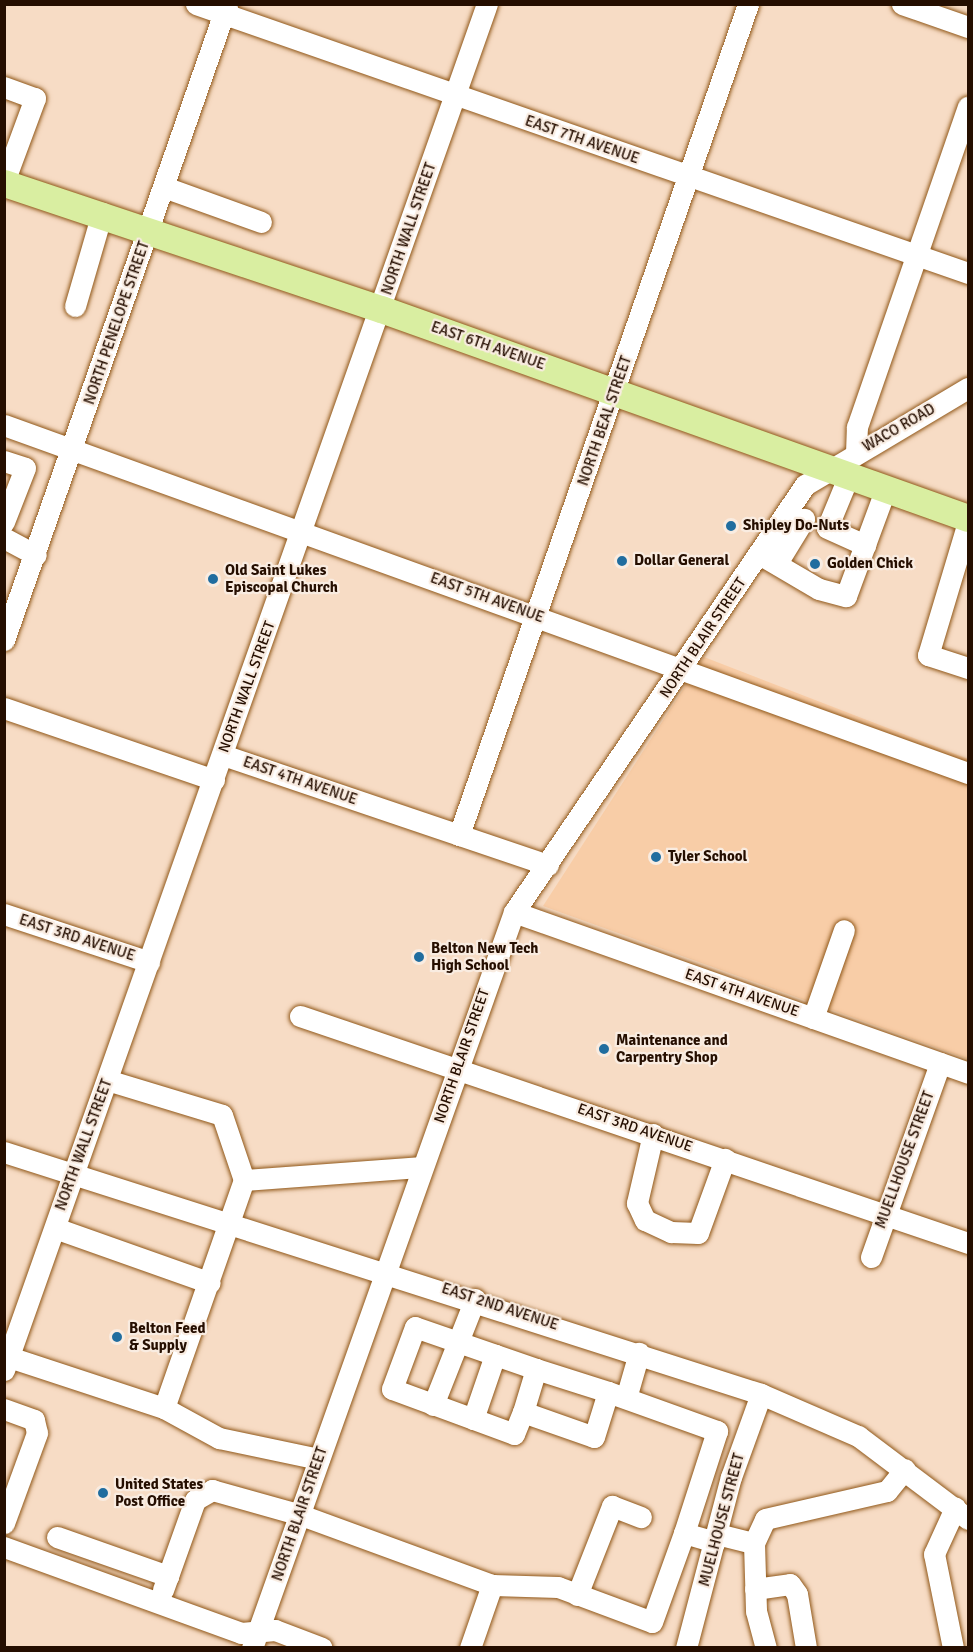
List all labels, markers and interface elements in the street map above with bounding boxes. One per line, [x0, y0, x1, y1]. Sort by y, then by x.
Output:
street label: EAST 7TH AVENUE [523, 112, 641, 168]
street label: NORTH WALL STREET [378, 161, 440, 297]
street label: NORTH PENELOPE STREET [81, 239, 153, 407]
street label: EAST 6TH AVENUE [429, 318, 547, 374]
street label: NORTH BEAL STREET [574, 354, 636, 488]
street label: WACO ROAD [860, 400, 938, 456]
place label: Shipley Do-Nuts [743, 517, 849, 535]
marker: Shipley Do-Nuts [724, 519, 738, 533]
place label: Dollar General [634, 552, 729, 570]
marker: Dollar General [615, 554, 629, 568]
place label: Golden Chick [827, 555, 913, 573]
marker: Golden Chick [808, 557, 822, 571]
place label: Old Saint Lukes Episcopal Church [225, 561, 338, 596]
street label: EAST 5TH AVENUE [428, 569, 546, 627]
marker: Old Saint Lukes Episcopal Church [206, 572, 220, 586]
street label: NORTH BLAIR STREET [656, 575, 750, 701]
street label: NORTH WALL STREET [215, 619, 279, 755]
street label: EAST 4TH AVENUE [241, 753, 359, 809]
place label: Tyler School [668, 848, 747, 866]
marker: Tyler School [649, 850, 663, 864]
street label: EAST 3RD AVENUE [17, 911, 137, 965]
place label: Belton New Tech High School [431, 939, 538, 974]
marker: Belton New Tech High School [412, 950, 426, 964]
street label: EAST 4TH AVENUE [683, 965, 801, 1021]
street label: NORTH BLAIR STREET [431, 986, 493, 1126]
place label: Maintenance and Carpentry Shop [616, 1031, 728, 1066]
marker: Maintenance and Carpentry Shop [597, 1042, 611, 1056]
street label: NORTH WALL STREET [52, 1077, 116, 1213]
street label: MUELLHOUSE STREET [872, 1089, 938, 1231]
street label: EAST 3RD AVENUE [575, 1100, 695, 1156]
street label: EAST 2ND AVENUE [439, 1280, 561, 1334]
place label: Belton Feed & Supply [129, 1319, 205, 1354]
marker: Belton Feed & Supply [110, 1330, 124, 1344]
street label: NORTH BLAIR STREET [269, 1444, 331, 1584]
street label: MUELHOUSE STREET [696, 1451, 748, 1589]
place label: United States Post Office [115, 1475, 203, 1510]
marker: United States Post Office [96, 1486, 110, 1500]

